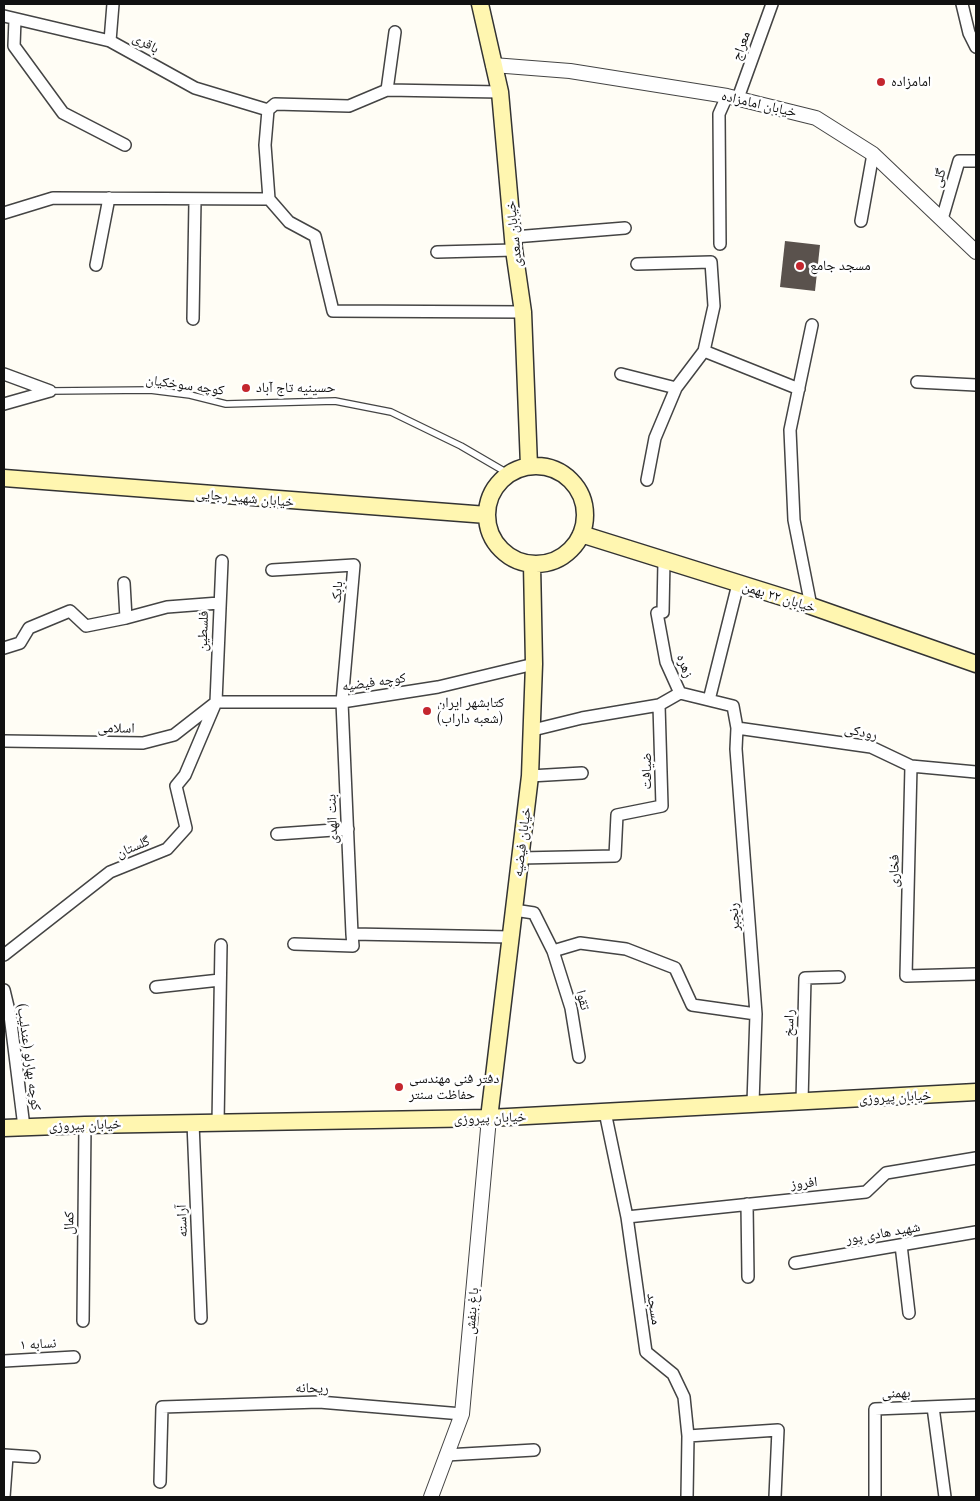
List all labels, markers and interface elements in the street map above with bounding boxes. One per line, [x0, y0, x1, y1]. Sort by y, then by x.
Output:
street label: باقری [130, 29, 162, 57]
street label: معراج [728, 29, 754, 63]
place label: امامزاده [891, 74, 931, 90]
marker: امامزاده [875, 76, 887, 88]
street label: خیابان امامزاده [720, 87, 798, 121]
street label: گلی [928, 167, 950, 189]
street label: خیابان سعدی [502, 200, 526, 268]
place label: مسجد جامع [810, 258, 871, 274]
marker: مسجد جامع [794, 260, 806, 272]
street label: کوچه سوخکیان [145, 371, 225, 399]
place label: حسینیه تاج آباد [256, 380, 335, 396]
marker: حسینیه تاج آباد [240, 382, 252, 394]
street label: خیابان شهید رجایی [195, 485, 295, 511]
street label: خیابان ۲۲ بهمن [740, 578, 818, 616]
street label: بابک [328, 580, 346, 604]
street label: فلسطین [194, 610, 212, 652]
street label: زهره [673, 652, 697, 680]
street label: کوچه فیضیه [341, 669, 407, 695]
place label: کتابشهر ایران (شعبه داراب) [437, 695, 504, 728]
marker: کتابشهر ایران (شعبه داراب) [421, 705, 433, 717]
street label: اسلامی [97, 719, 135, 737]
street label: رودکی [843, 720, 879, 744]
street label: ضیافت [639, 753, 655, 789]
street label: بنت الهدی [323, 794, 341, 844]
street label: خیابان فیضیه [509, 806, 535, 878]
street label: گلستان [113, 832, 153, 862]
street label: فخاری [885, 854, 903, 888]
street label: رنجبر [725, 902, 743, 932]
street label: تقوا [572, 988, 594, 1012]
street label: کوچه بهارلو (عندلیب) [13, 1003, 45, 1111]
street label: راسخ [780, 1009, 798, 1037]
place label: دفتر فنی مهندسی حفاظت سنتر [409, 1071, 499, 1104]
marker: دفتر فنی مهندسی حفاظت سنتر [393, 1081, 405, 1093]
street label: خیابان پیروزی [858, 1087, 932, 1107]
street label: خیابان پیروزی [453, 1108, 527, 1128]
street label: خیابان پیروزی [48, 1115, 122, 1135]
street label: افروز [790, 1173, 818, 1193]
street label: آراسته [173, 1204, 191, 1238]
street label: کمال [60, 1211, 78, 1235]
street label: شهید هادی پور [845, 1218, 921, 1248]
street label: باغ بنفش [462, 1287, 482, 1335]
street label: مسجد [643, 1292, 665, 1326]
street label: نسابه ۱ [19, 1335, 57, 1353]
street label: ریحانه [295, 1379, 329, 1397]
street label: بهمنی [881, 1384, 911, 1402]

